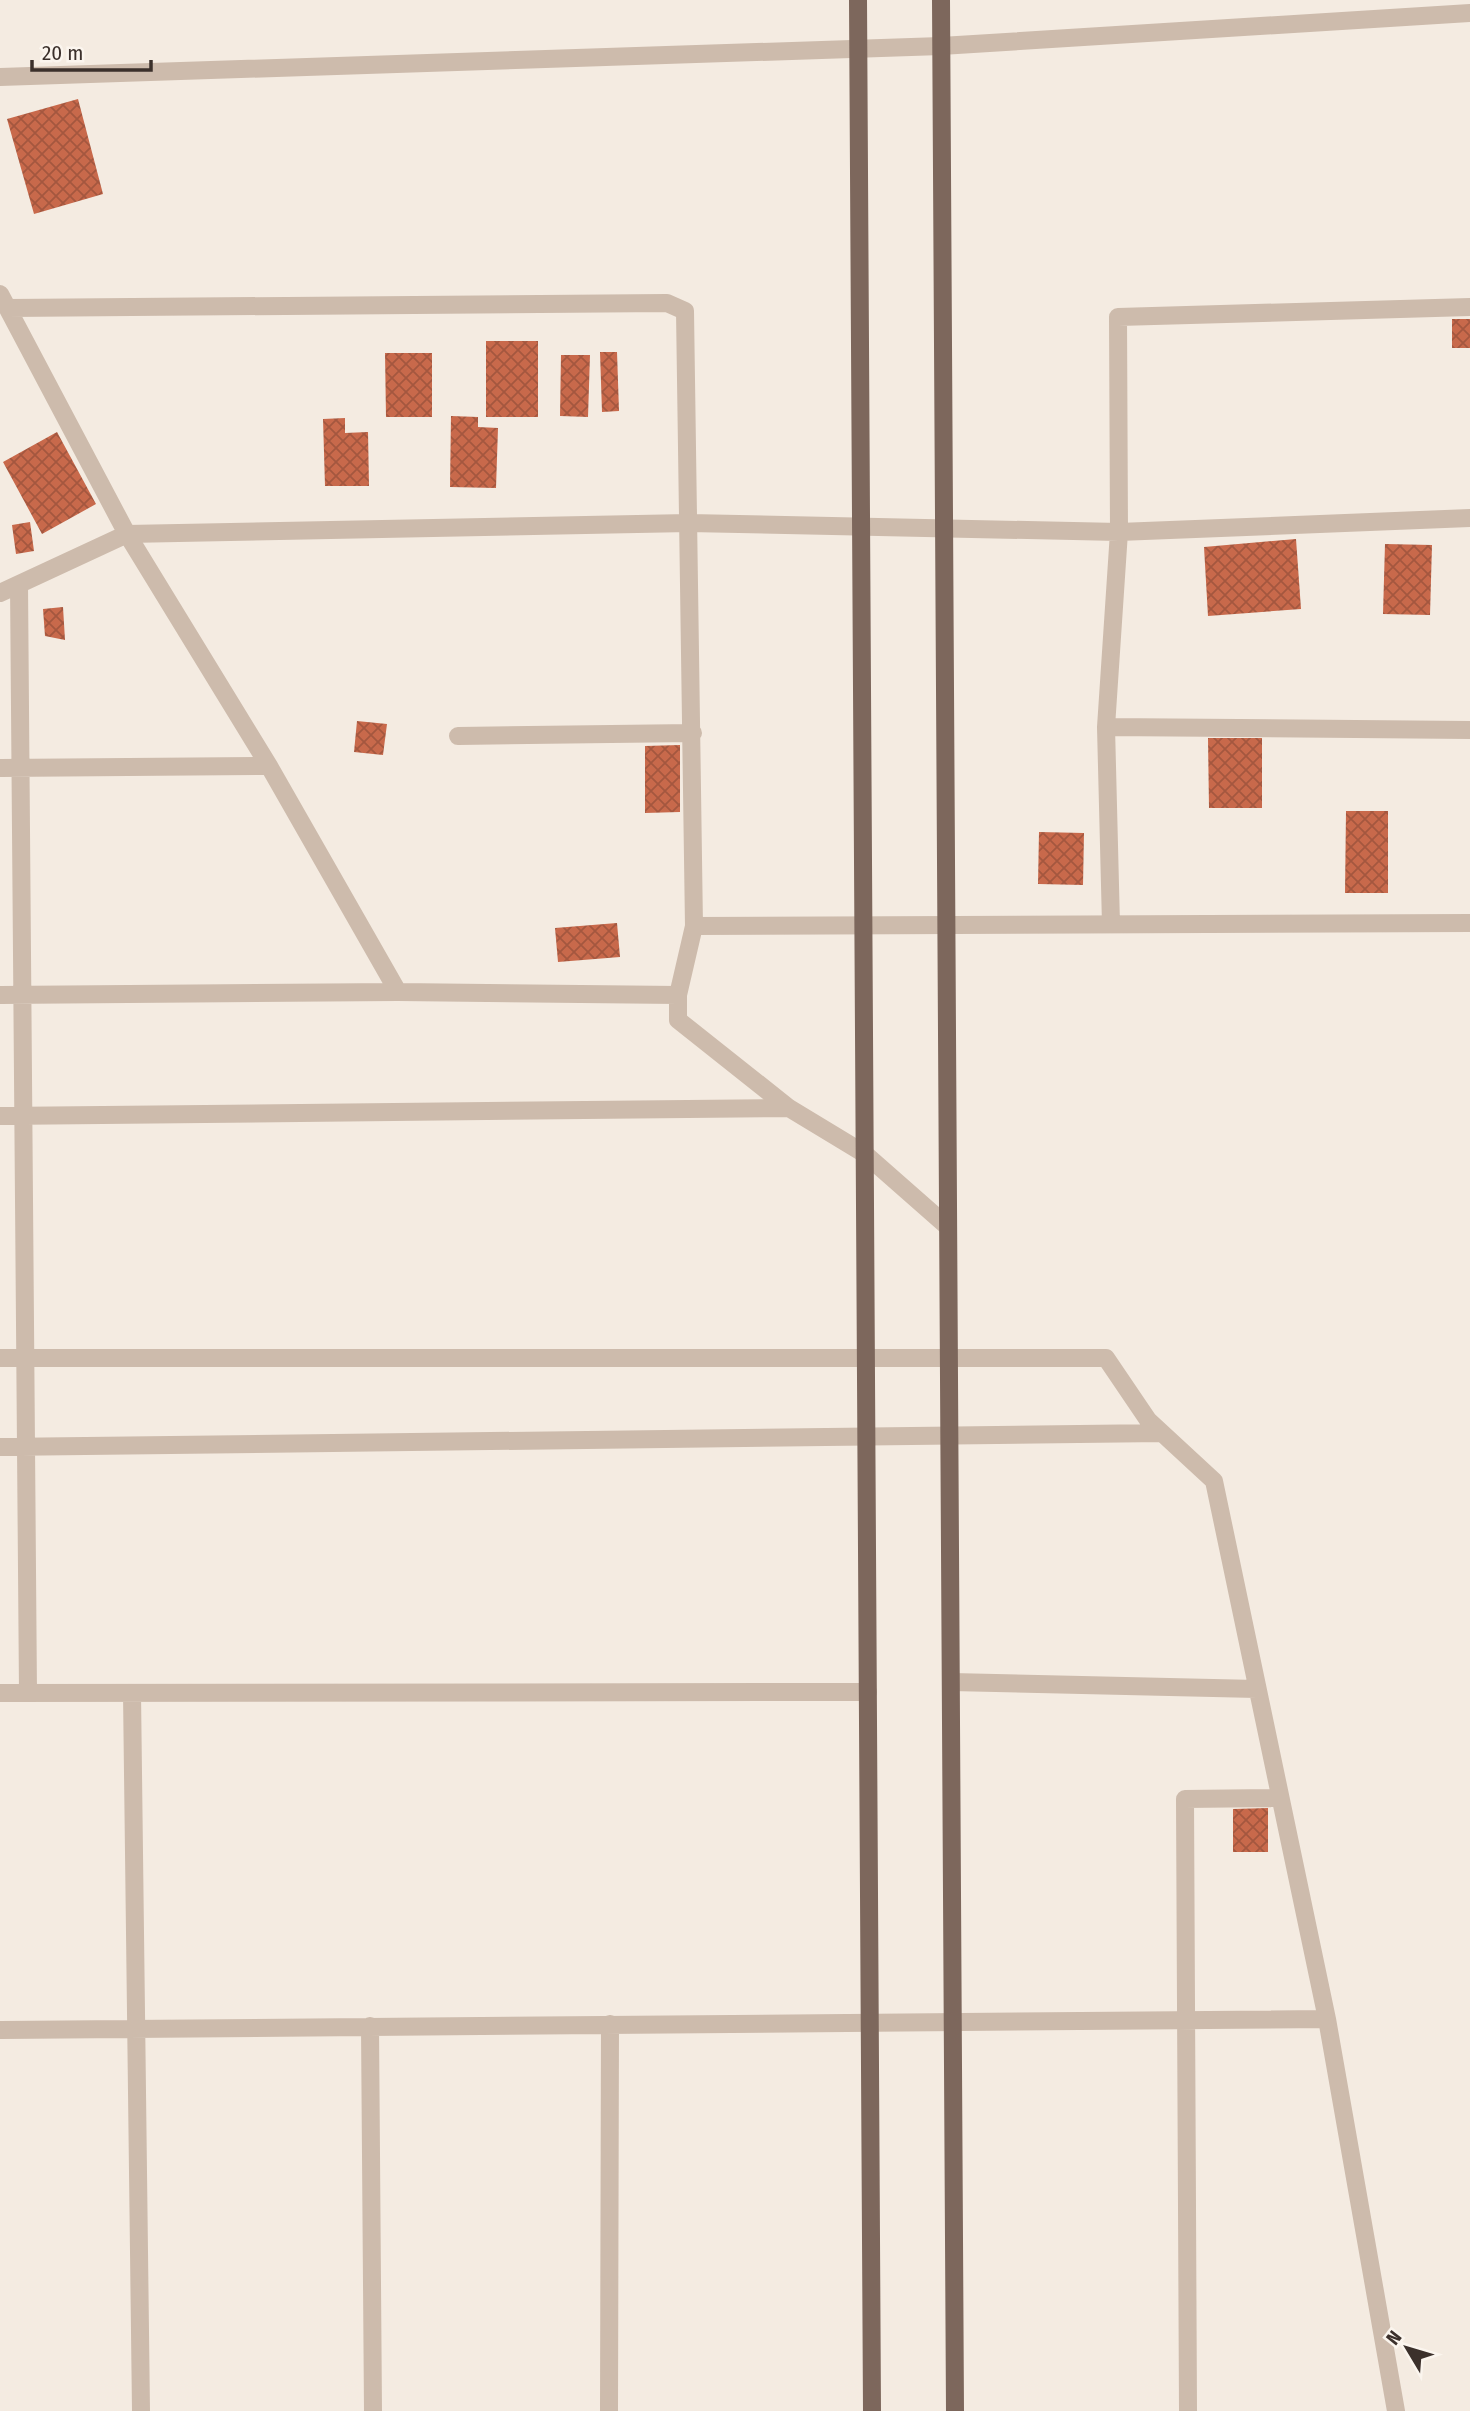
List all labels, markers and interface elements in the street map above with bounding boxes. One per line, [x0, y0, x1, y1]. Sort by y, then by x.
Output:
scale bar [32, 28, 150, 72]
text: 20 m [42, 40, 83, 66]
north arrow [1372, 2313, 1442, 2383]
text: N [1381, 2326, 1407, 2349]

